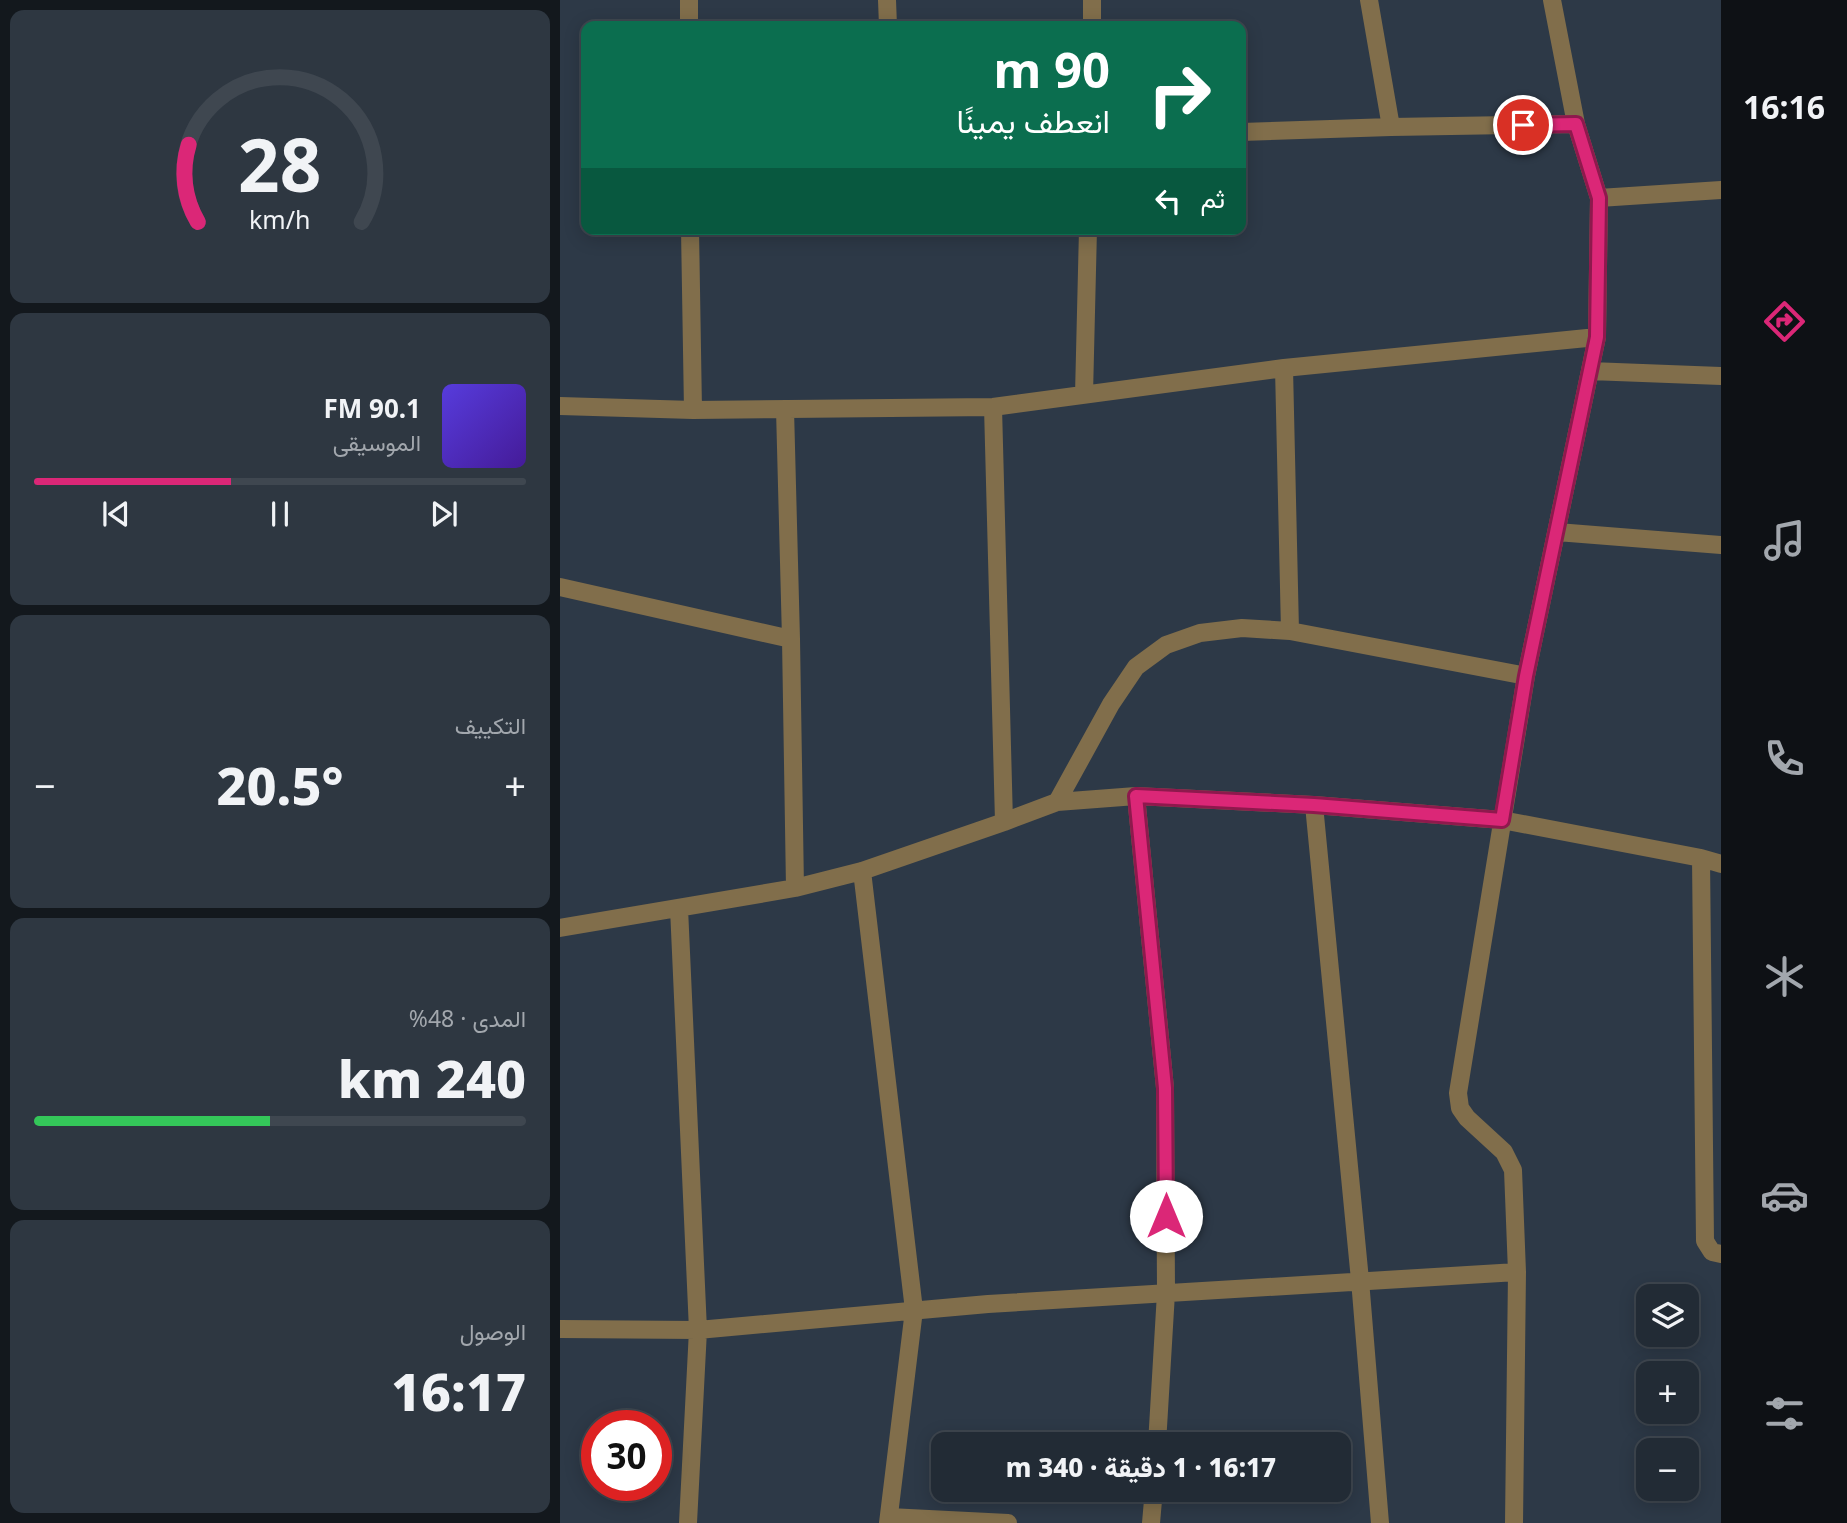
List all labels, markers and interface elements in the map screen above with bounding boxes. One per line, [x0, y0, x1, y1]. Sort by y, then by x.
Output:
text: 90 m [993, 36, 1110, 102]
icon: right [1134, 49, 1225, 140]
text: 16:16 [1743, 85, 1825, 128]
pin [1493, 95, 1553, 155]
text: انعطف يمينًا [956, 99, 1110, 142]
icon: arrive [1504, 106, 1542, 144]
text: 28 [238, 115, 322, 214]
text: ثم [1201, 180, 1225, 216]
icon: left [1149, 182, 1187, 220]
text: km/h [249, 202, 311, 236]
icon: directions [1760, 297, 1809, 346]
text: 90.1 FM [324, 390, 421, 426]
text: الموسيقى [333, 426, 421, 458]
icon: previous [97, 495, 135, 533]
icon: pause [261, 495, 299, 533]
icon: next [425, 495, 463, 533]
icon: music [1760, 516, 1809, 565]
text: التكييف [455, 709, 526, 741]
icon: phone [1760, 734, 1809, 783]
text: 20.5° [217, 749, 343, 820]
text: − [34, 759, 56, 811]
text: + [504, 759, 526, 811]
icon: climate [1760, 952, 1809, 1001]
text: المدى · 48% [409, 1002, 526, 1034]
text: 240 km [338, 1042, 526, 1113]
icon: car [1760, 1171, 1809, 1220]
position arrow [1129, 1179, 1203, 1253]
map controls [1636, 1284, 1699, 1501]
button: layers [1636, 1284, 1699, 1347]
text: الوصول [460, 1315, 526, 1347]
text: 16:17 [391, 1355, 526, 1426]
button: + [1636, 1361, 1699, 1424]
icon: filters [1760, 1389, 1809, 1438]
speed limit sign: 30 [581, 1410, 672, 1501]
button: − [1636, 1438, 1699, 1501]
text: 16:17 · 1 دقيقة · 340 m [1006, 1449, 1276, 1485]

